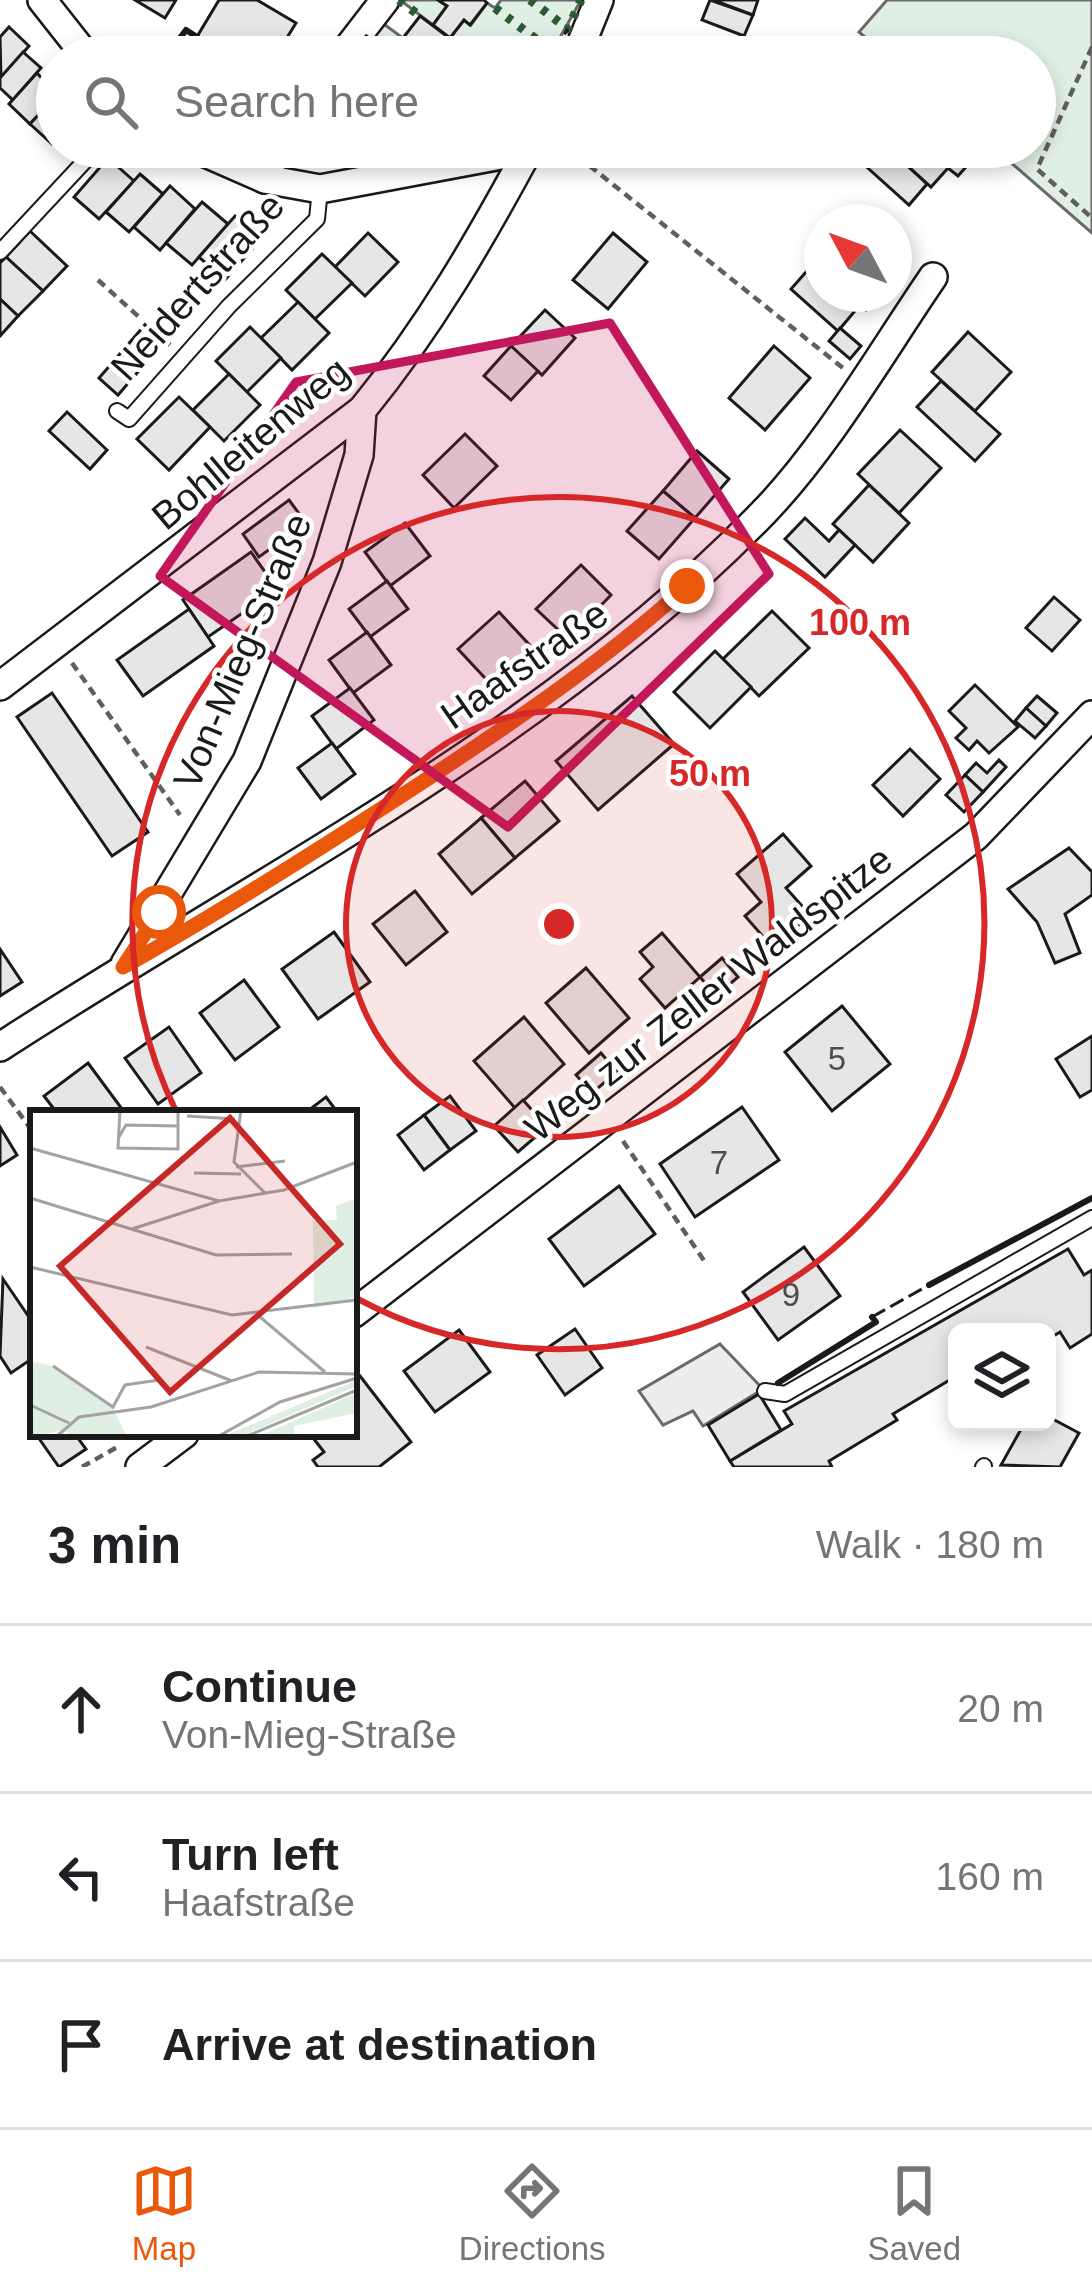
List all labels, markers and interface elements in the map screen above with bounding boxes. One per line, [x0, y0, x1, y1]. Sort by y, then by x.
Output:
search box [36, 36, 1056, 168]
icon: search [78, 69, 144, 135]
text: Search here [174, 76, 419, 127]
street label: Neidertstraße [102, 184, 292, 389]
north arrow [804, 204, 912, 312]
street label: Bohlleitenweg [143, 349, 357, 538]
street label: Von-Mieg-Straße [165, 507, 320, 795]
route end [660, 559, 714, 613]
street label: Haafstraße [433, 591, 616, 737]
text: 100 m [809, 602, 911, 643]
text: 50 m [669, 753, 751, 794]
street label: Weg zur Zeller Waldspitze [517, 837, 900, 1150]
route start [132, 885, 186, 939]
centre of rings [538, 903, 580, 945]
house number: 5 [828, 1040, 846, 1077]
inset map [30, 1110, 357, 1437]
house number: 7 [710, 1144, 728, 1181]
house number: 9 [782, 1276, 800, 1313]
map controls [948, 1323, 1056, 1431]
button: layers [948, 1323, 1056, 1431]
text: 3 min [48, 1517, 181, 1574]
text: Walk · 180 m [816, 1523, 1044, 1566]
text: Continue [162, 1661, 357, 1712]
icon: ahead [48, 1676, 114, 1742]
text: 20 m [957, 1687, 1044, 1730]
text: Von-Mieg-Straße [162, 1713, 457, 1756]
text: Turn left [162, 1829, 339, 1880]
icon: left [48, 1844, 114, 1910]
text: 160 m [936, 1855, 1044, 1898]
text: Haafstraße [162, 1881, 355, 1924]
icon: arrive [48, 2012, 114, 2078]
text: Arrive at destination [162, 2019, 597, 2070]
tab: Map [131, 2158, 197, 2268]
tab: Directions [459, 2158, 606, 2268]
tab: Saved [867, 2158, 961, 2268]

